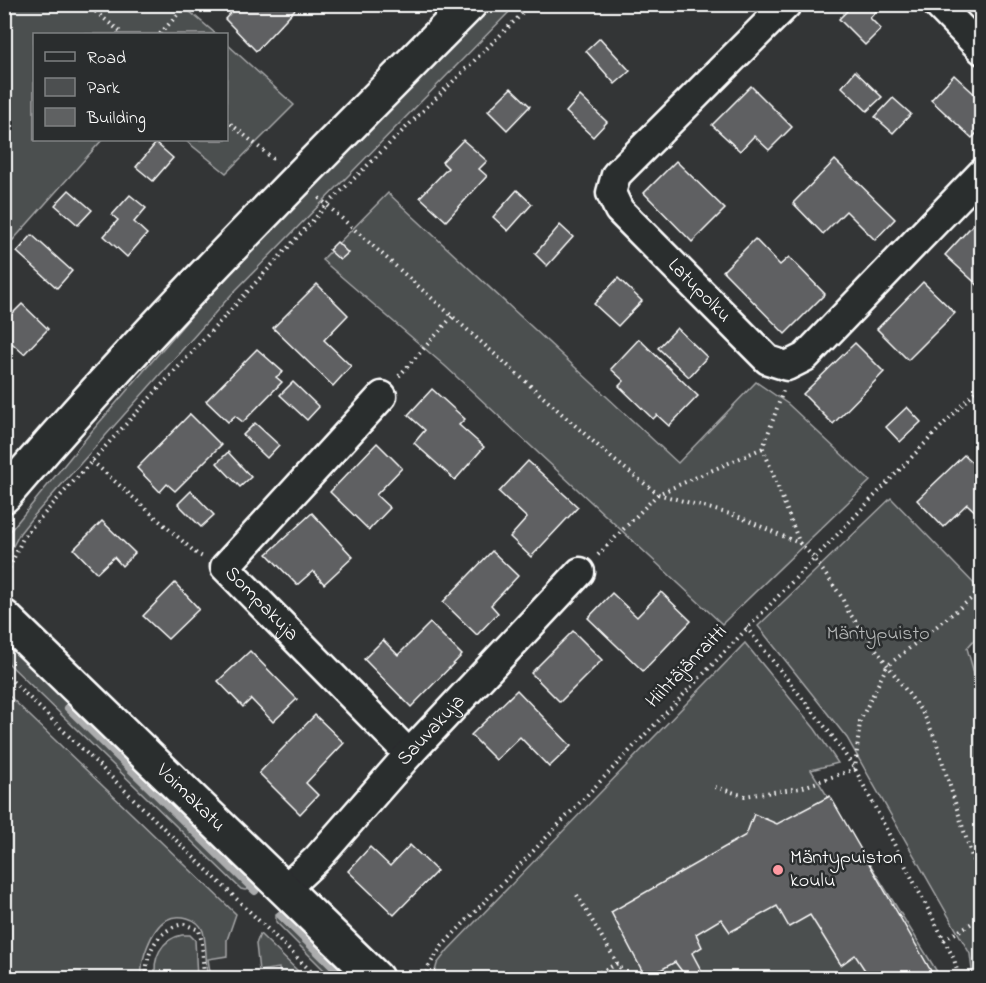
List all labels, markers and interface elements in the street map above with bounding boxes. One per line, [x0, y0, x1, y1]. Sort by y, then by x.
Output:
legend [33, 33, 228, 141]
text: Road [87, 46, 126, 72]
text: Park [87, 76, 120, 102]
text: Building [86, 106, 146, 133]
street label: Latupolku [660, 252, 738, 329]
street label: Sompakuja [218, 560, 305, 648]
street label: Hiihtäjänraitti [639, 619, 735, 715]
park label: Mäntypuisto [826, 620, 930, 649]
street label: Sauvakuja [390, 688, 472, 772]
street label: Voimakatu [148, 757, 232, 839]
place label: Mäntypuiston koulu [790, 844, 903, 896]
marker: Mäntypuiston koulu [771, 863, 785, 877]

